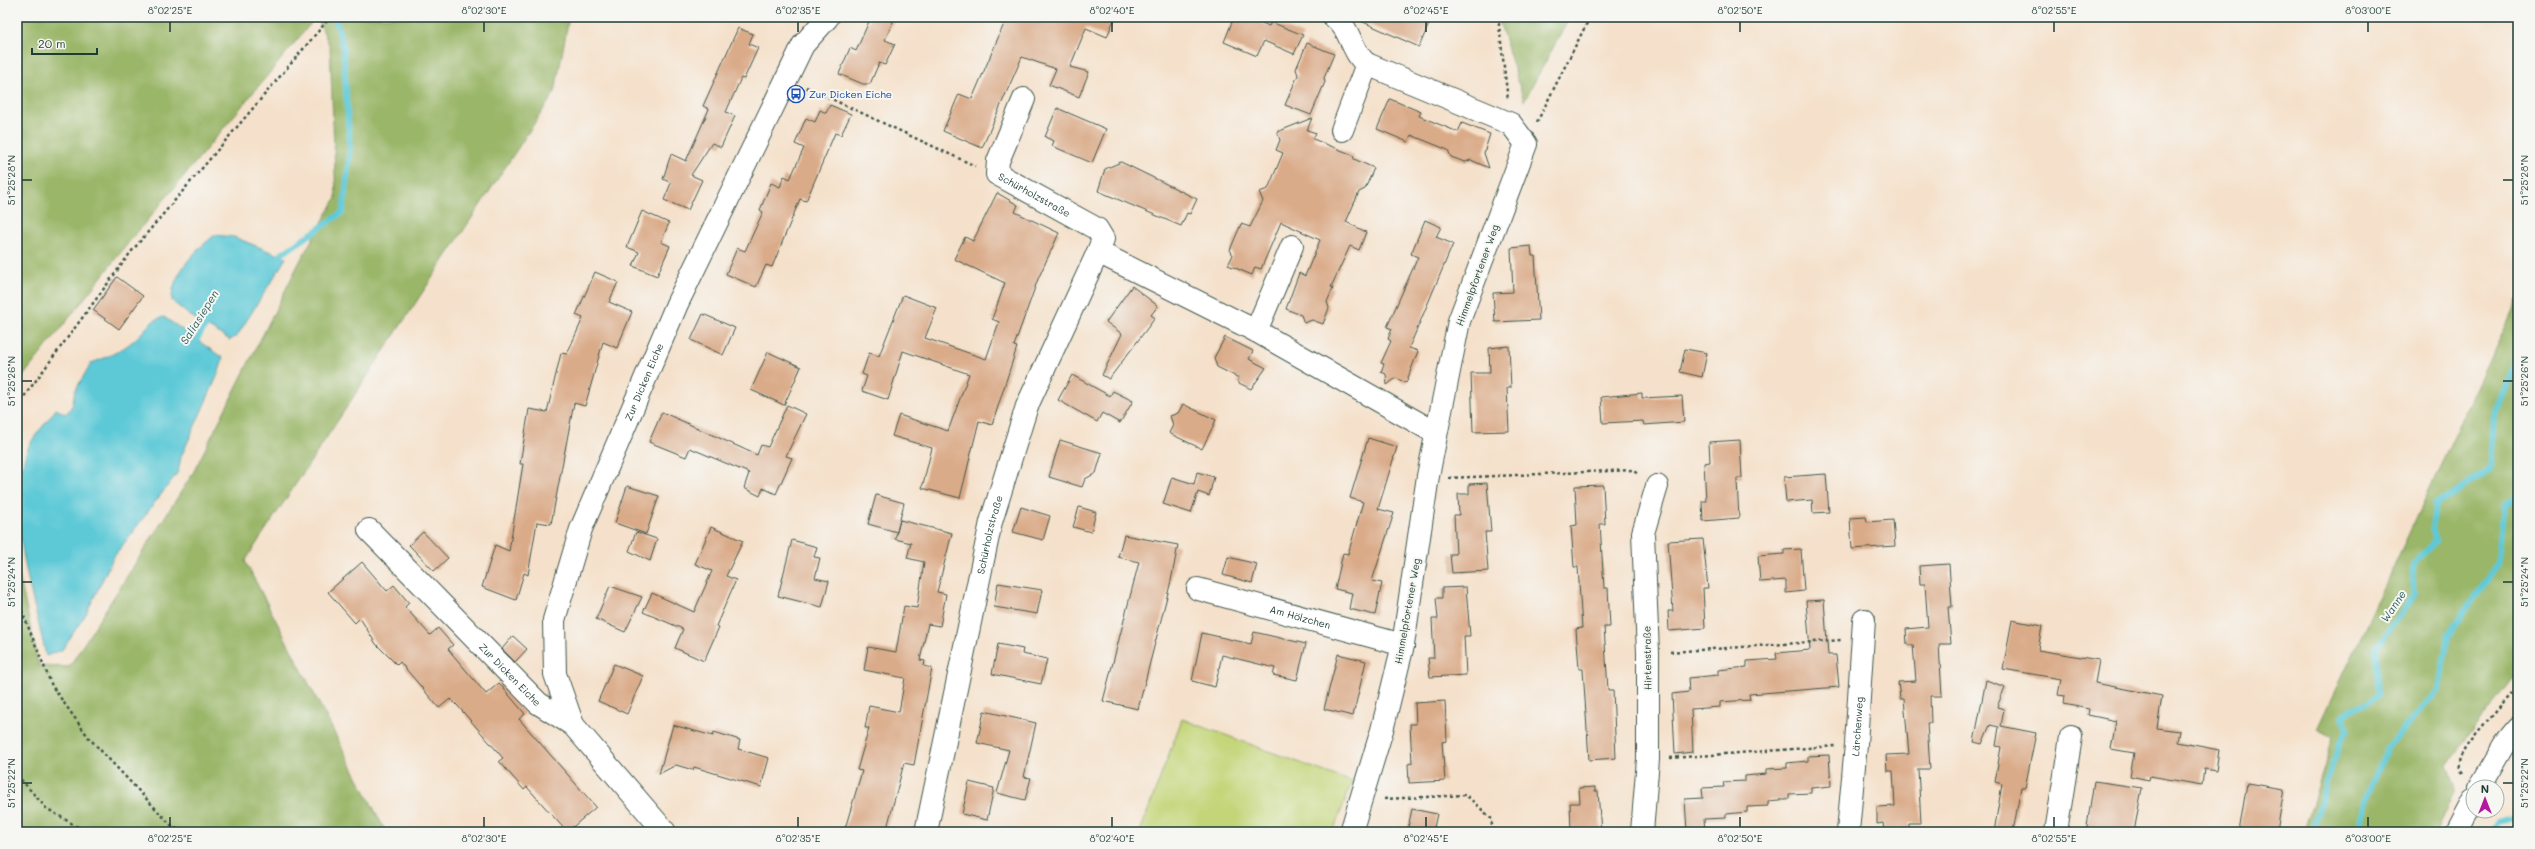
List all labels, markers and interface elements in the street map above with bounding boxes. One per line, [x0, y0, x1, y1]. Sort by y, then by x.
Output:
text: 8°02'25"E [148, 3, 193, 17]
text: 8°02'30"E [461, 3, 507, 17]
text: 8°02'35"E [776, 3, 821, 17]
text: 8°02'40"E [1089, 3, 1135, 17]
text: 8°02'45"E [1404, 3, 1449, 17]
text: 8°02'50"E [1717, 3, 1763, 17]
text: 8°02'55"E [2032, 3, 2077, 17]
text: 8°03'00"E [2345, 3, 2391, 17]
scale bar [32, 30, 97, 56]
text: 20 m [38, 35, 66, 51]
bus stop icon: Zur Dicken Eiche [786, 84, 806, 104]
place label: Zur Dicken Eiche [809, 87, 892, 101]
text: 51°25'28"N [4, 155, 18, 205]
text: 51°25'28"N [2517, 155, 2531, 205]
street label: Schürholzstraße [996, 169, 1073, 220]
street label: Himmelpfortener Weg [1452, 222, 1502, 328]
water label: Saliasiepen [176, 287, 222, 347]
street label: Zur Dicken Eiche [621, 341, 667, 423]
text: 51°25'26"N [4, 356, 18, 406]
text: 51°25'26"N [2517, 356, 2531, 406]
street label: Schürholzstraße [973, 494, 1006, 575]
text: 51°25'24"N [4, 557, 18, 607]
street label: Himmelpfortener Weg [1391, 557, 1423, 665]
text: 51°25'24"N [2517, 557, 2531, 607]
water label: Wanne [2377, 587, 2409, 625]
street label: Am Hölzchen [1268, 602, 1332, 632]
street label: Hirtenstraße [1639, 626, 1655, 690]
street label: Zur Dicken Eiche [476, 640, 544, 709]
street label: Lärchenweg [1848, 696, 1866, 757]
text: 51°25'22"N [4, 758, 18, 808]
text: 51°25'22"N [2517, 758, 2531, 808]
north arrow [2465, 779, 2505, 819]
text: N [2481, 781, 2489, 796]
text: 8°02'25"E [148, 831, 193, 845]
text: 8°02'30"E [461, 831, 507, 845]
text: 8°02'35"E [776, 831, 821, 845]
text: 8°02'40"E [1089, 831, 1135, 845]
text: 8°02'45"E [1404, 831, 1449, 845]
text: 8°02'50"E [1717, 831, 1763, 845]
text: 8°02'55"E [2032, 831, 2077, 845]
text: 8°03'00"E [2345, 831, 2391, 845]

